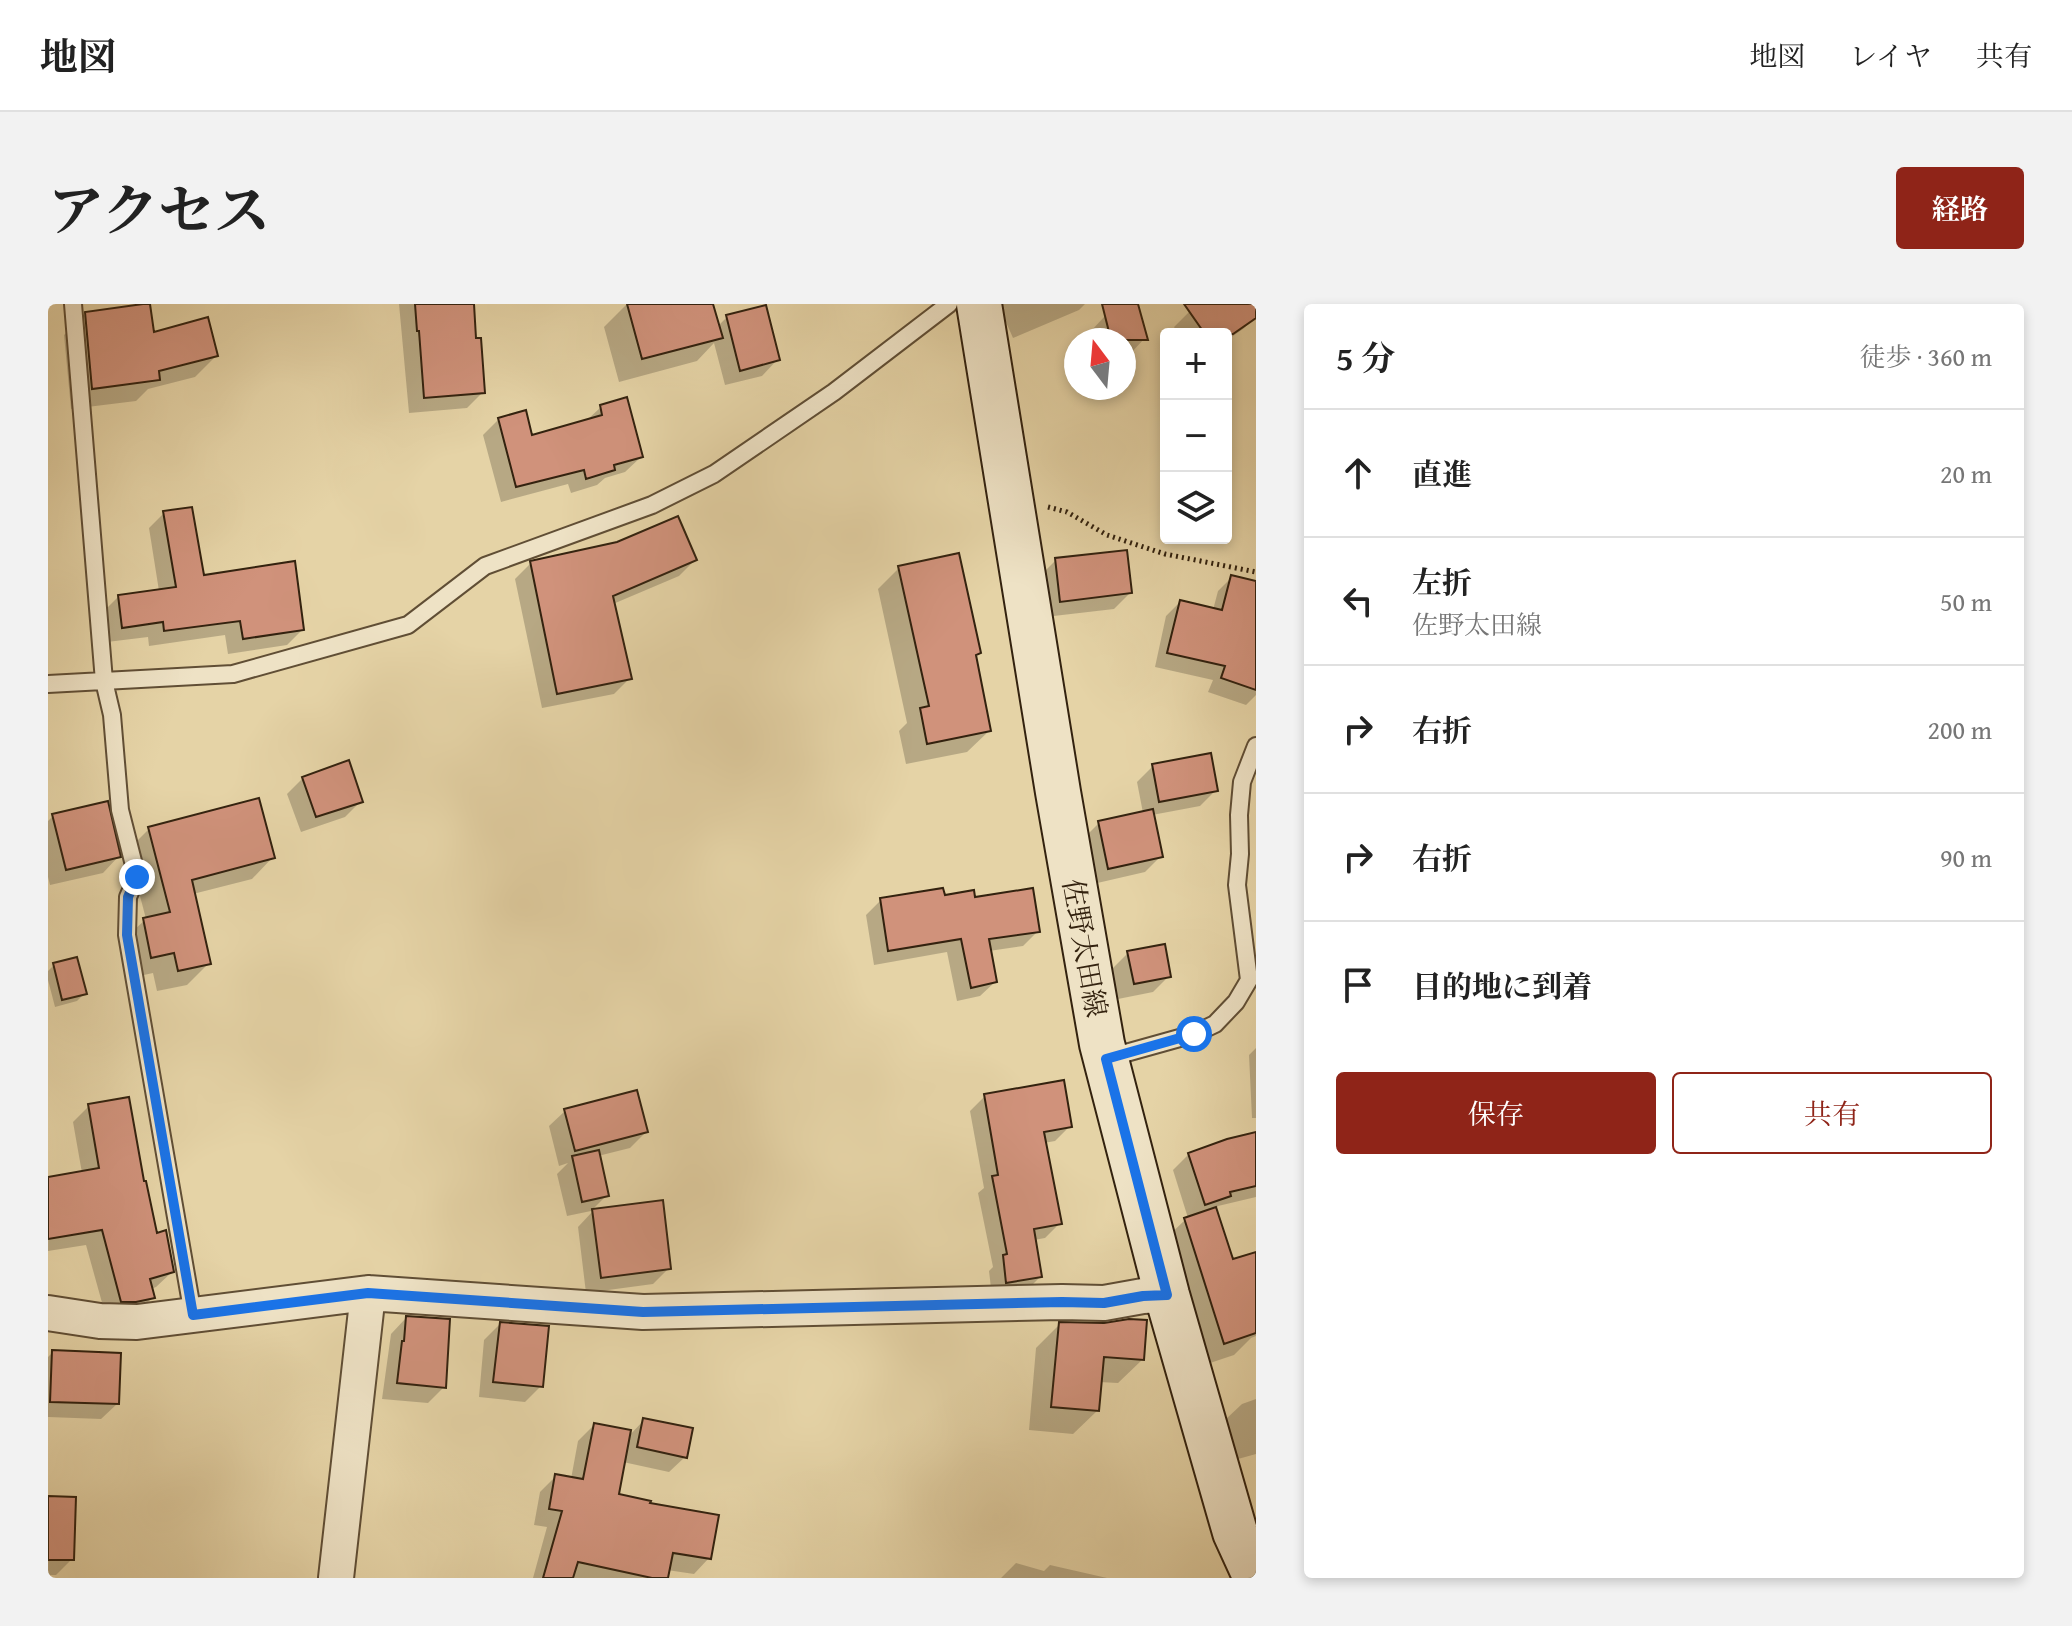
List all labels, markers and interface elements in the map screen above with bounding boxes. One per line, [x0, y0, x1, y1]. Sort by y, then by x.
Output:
text: 地図 [40, 28, 116, 84]
text: 地図 [1749, 35, 1805, 76]
text: レイヤ [1849, 35, 1932, 76]
text: 共有 [1976, 35, 2032, 76]
button: 経路 [1896, 167, 2024, 249]
text: アクセス [48, 168, 270, 251]
north arrow [1064, 328, 1136, 400]
map controls [1160, 328, 1232, 544]
button: + [1160, 328, 1232, 400]
text: 5 分 [1336, 333, 1395, 382]
text: 徒歩 · 360 m [1860, 337, 1992, 376]
button: − [1160, 400, 1232, 472]
icon: ahead [1336, 451, 1380, 495]
text: 直進 [1412, 452, 1472, 496]
text: 20 m [1940, 454, 1992, 493]
button: layers [1160, 472, 1232, 544]
text: 左折 [1412, 560, 1472, 604]
icon: left [1336, 579, 1380, 623]
text: 50 m [1940, 582, 1992, 621]
text: 佐野太田線 [1412, 605, 1542, 644]
icon: right [1336, 707, 1380, 751]
text: 右折 [1412, 708, 1472, 752]
text: 200 m [1927, 710, 1992, 749]
icon: right [1336, 835, 1380, 879]
text: 右折 [1412, 836, 1472, 880]
text: 90 m [1940, 838, 1992, 877]
route end [119, 859, 155, 895]
street label: 佐野太田線 [1053, 875, 1118, 1020]
icon: arrive [1336, 963, 1380, 1007]
text: 目的地に到着 [1412, 964, 1592, 1008]
route start [1176, 1016, 1212, 1052]
button: 保存 [1336, 1072, 1656, 1154]
button: 共有 [1672, 1072, 1992, 1154]

